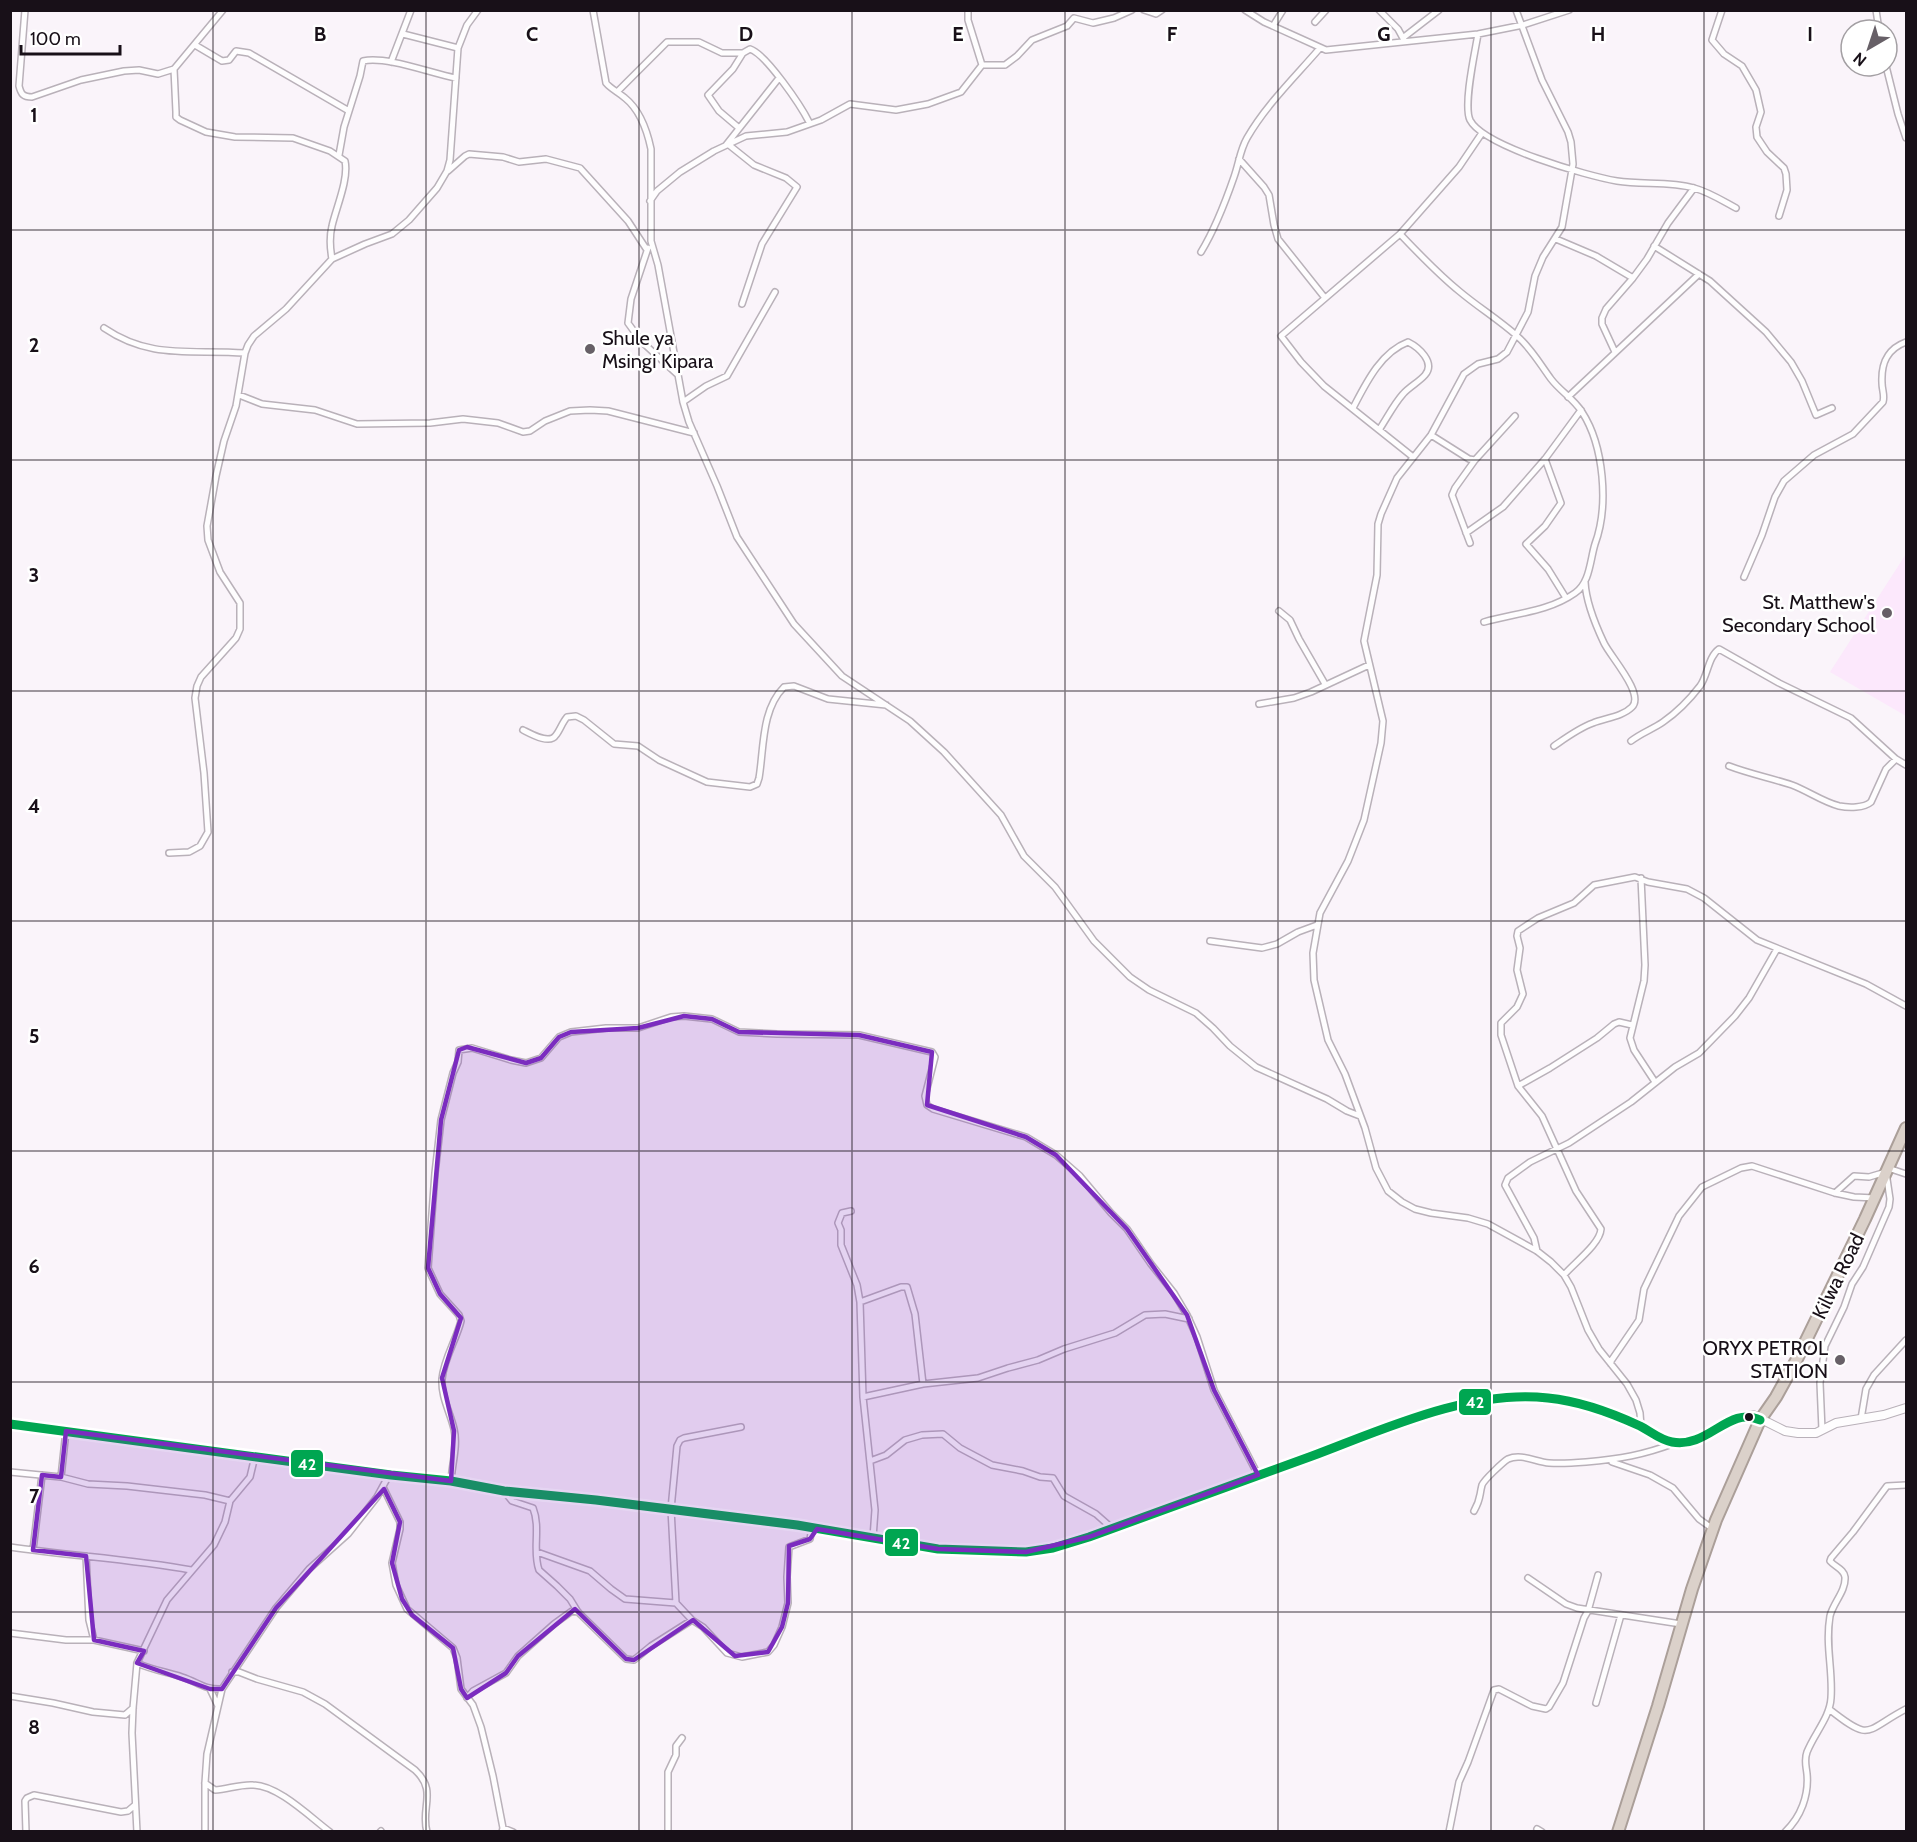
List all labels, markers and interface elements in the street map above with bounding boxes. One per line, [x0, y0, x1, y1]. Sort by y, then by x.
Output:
scale bar [21, 18, 120, 56]
north arrow [1839, 18, 1899, 78]
text: B [314, 22, 326, 46]
text: C [526, 22, 538, 46]
text: D [739, 22, 753, 46]
text: E [952, 22, 964, 46]
text: F [1167, 22, 1178, 46]
text: G [1377, 22, 1391, 46]
text: H [1591, 22, 1605, 46]
text: I [1807, 22, 1813, 46]
text: 100 m [30, 28, 81, 50]
text: N [1850, 48, 1870, 70]
text: 1 [30, 103, 38, 127]
place label: Shule ya Msingi Kipara [602, 326, 714, 373]
text: 2 [29, 333, 39, 357]
marker: Shule ya Msingi Kipara [583, 342, 597, 356]
text: 3 [29, 563, 39, 587]
place label: St. Matthew's Secondary School [1722, 590, 1875, 637]
marker: St. Matthew's Secondary School [1880, 606, 1894, 620]
text: 4 [28, 794, 40, 818]
text: 5 [29, 1024, 39, 1048]
street label: Kilwa Road [1807, 1229, 1869, 1323]
text: 6 [28, 1254, 40, 1278]
place label: ORYX PETROL STATION [1702, 1336, 1828, 1383]
marker: ORYX PETROL STATION [1833, 1353, 1847, 1367]
line badge: 42 [1458, 1388, 1492, 1416]
text: 42 [1466, 1393, 1484, 1412]
unlabelled marker [1743, 1411, 1755, 1423]
line badge: 42 [290, 1449, 324, 1478]
text: 42 [298, 1455, 316, 1474]
text: 7 [29, 1484, 40, 1508]
line badge: 42 [884, 1528, 919, 1557]
text: 42 [892, 1534, 910, 1553]
text: 8 [28, 1715, 40, 1739]

